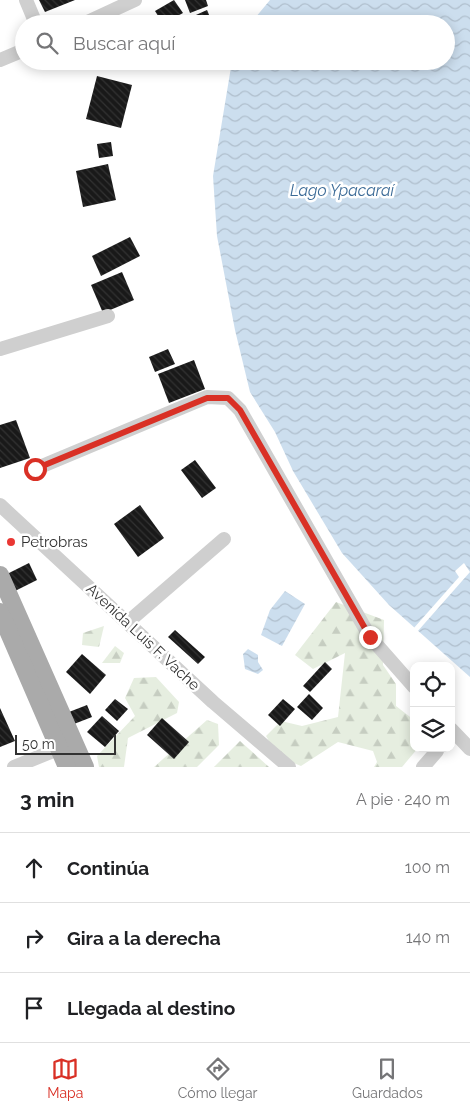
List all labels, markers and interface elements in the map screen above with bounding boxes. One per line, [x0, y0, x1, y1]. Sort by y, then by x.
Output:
search box [15, 15, 455, 70]
icon: search [33, 29, 61, 57]
text: Buscar aquí [73, 32, 175, 54]
water label: Lago Ypacaraí [290, 181, 396, 200]
route start [24, 458, 47, 481]
place label: Petrobras [21, 533, 88, 551]
marker: Petrobras [5, 536, 17, 548]
street label: Avenida Luis F. Vache [83, 580, 204, 694]
route end [359, 626, 382, 649]
map controls [410, 662, 455, 752]
button: locate [410, 662, 455, 707]
button: layers [410, 707, 455, 752]
scale bar [15, 732, 116, 755]
text: 50 m [22, 736, 55, 752]
text: 3 min [20, 787, 74, 812]
text: A pie · 240 m [356, 790, 450, 809]
icon: ahead [20, 854, 48, 882]
text: Continúa [67, 857, 149, 879]
text: 100 m [405, 858, 450, 877]
icon: right [20, 924, 48, 952]
text: Gira a la derecha [67, 927, 221, 949]
text: 140 m [406, 928, 450, 947]
icon: arrive [20, 994, 48, 1022]
text: Llegada al destino [67, 997, 235, 1019]
tab: Mapa [47, 1055, 83, 1101]
tab: Cómo llegar [178, 1055, 258, 1101]
tab: Guardados [352, 1055, 423, 1101]

